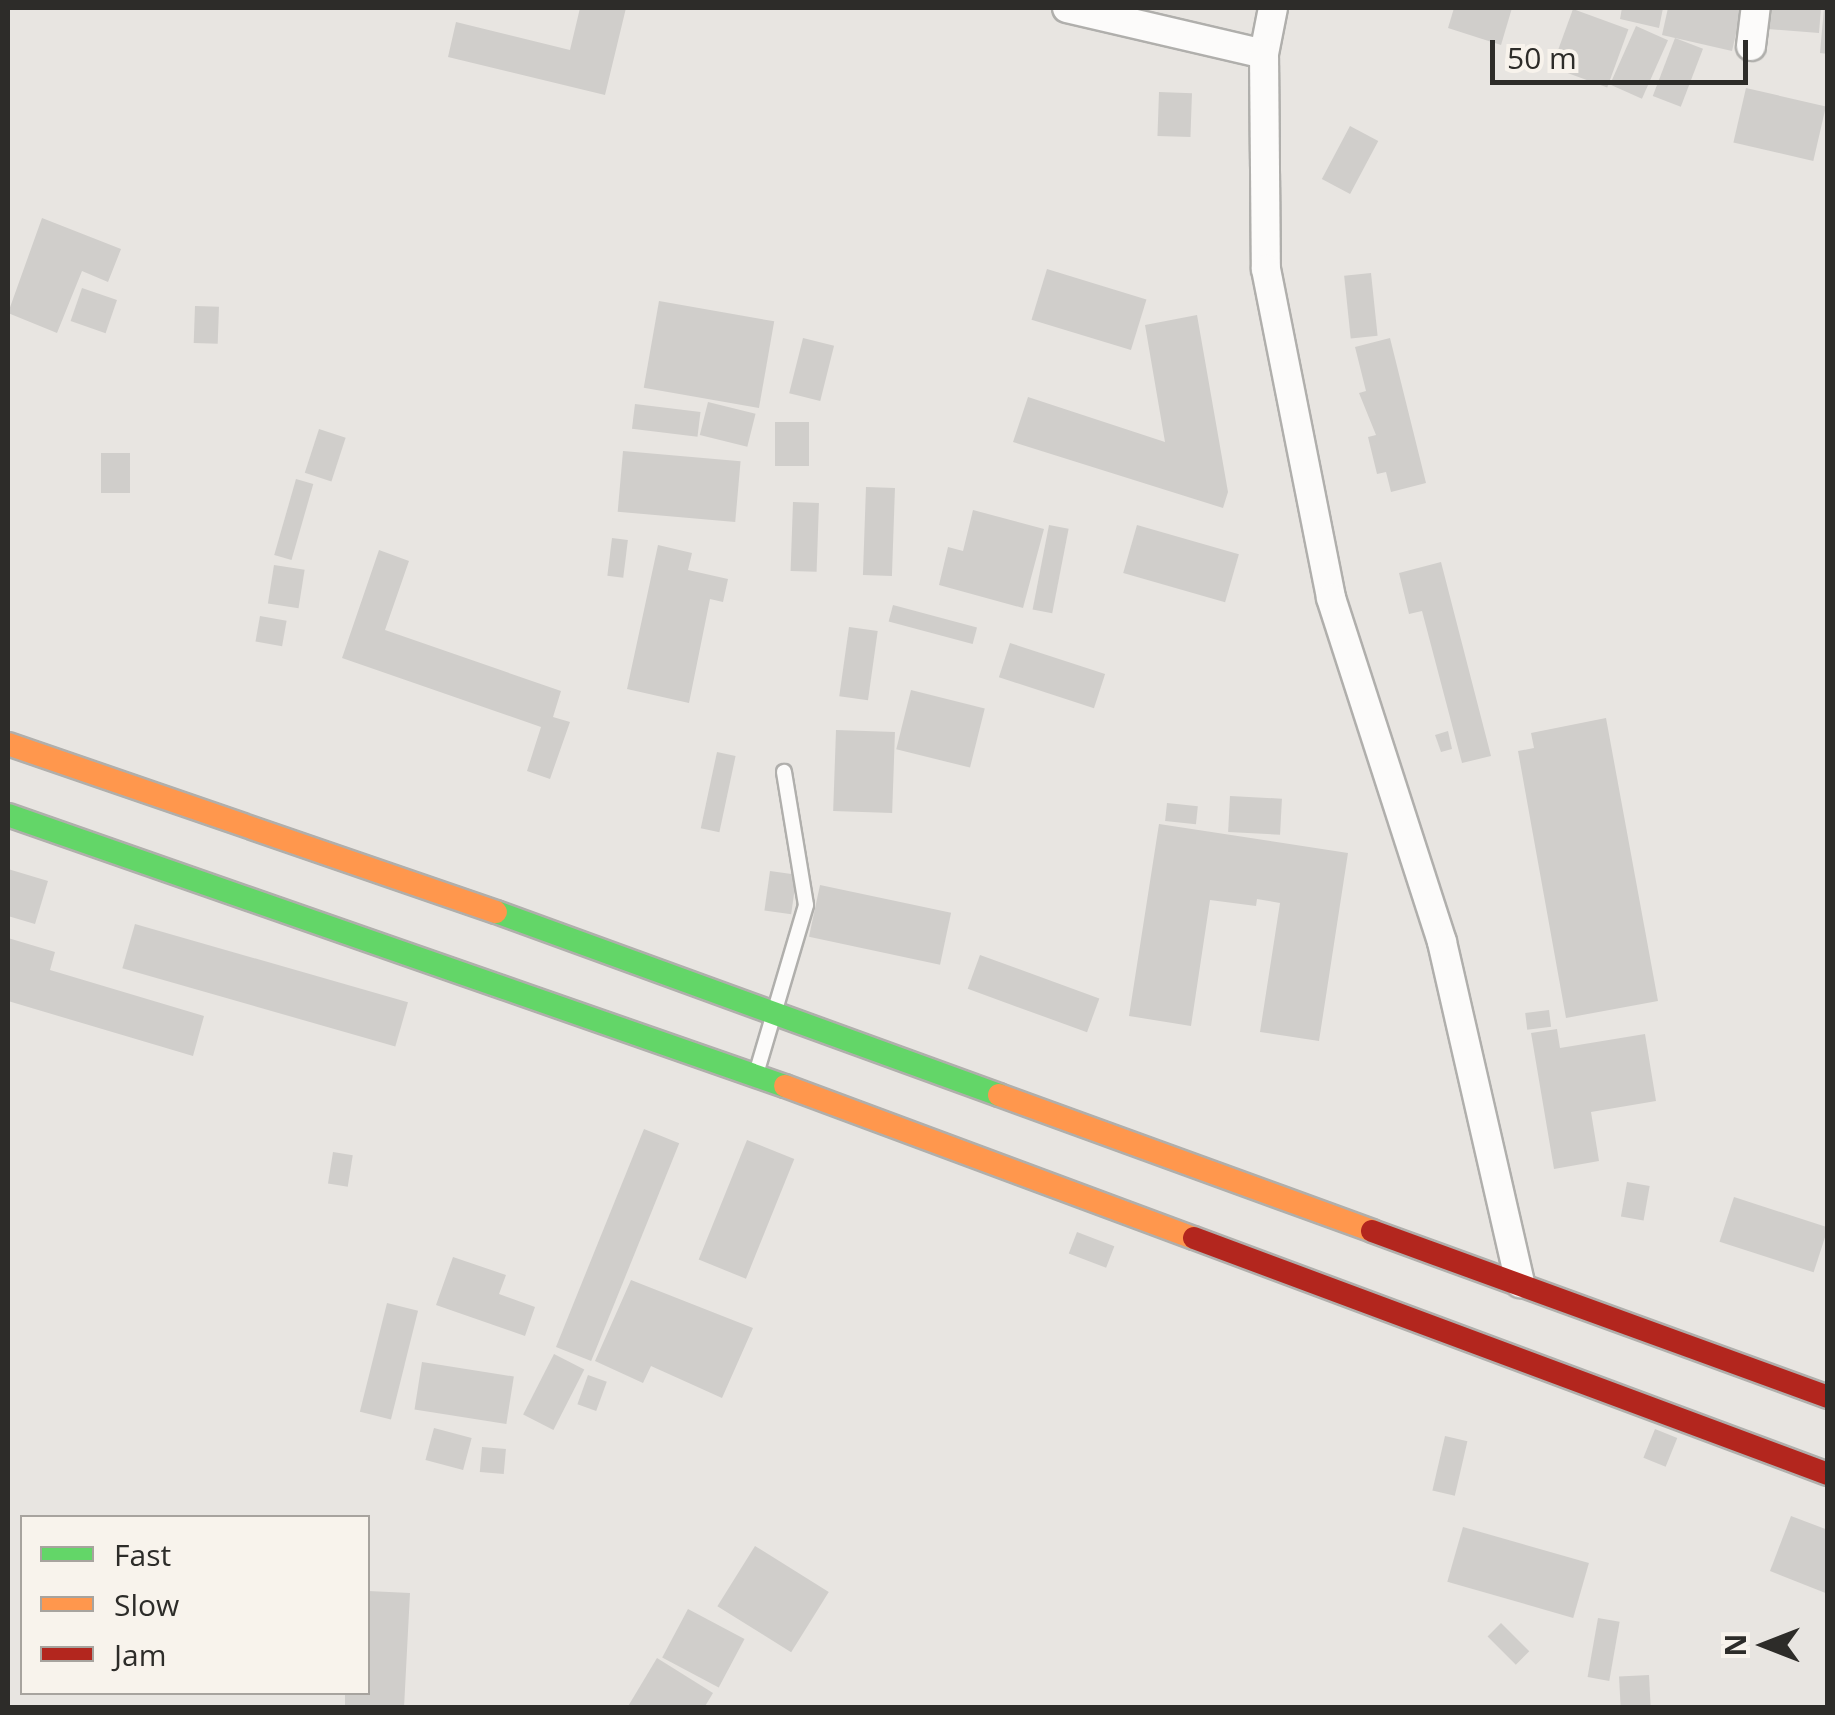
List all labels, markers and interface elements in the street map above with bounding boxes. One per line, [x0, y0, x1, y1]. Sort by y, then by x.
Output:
scale bar [1495, 20, 1752, 82]
text: 50 m [1507, 37, 1577, 78]
legend [20, 1515, 370, 1695]
text: Fast [114, 1534, 171, 1575]
text: Slow [114, 1584, 179, 1625]
north arrow [1715, 1595, 1815, 1695]
text: Jam [114, 1634, 167, 1675]
text: N [1716, 1634, 1754, 1656]

